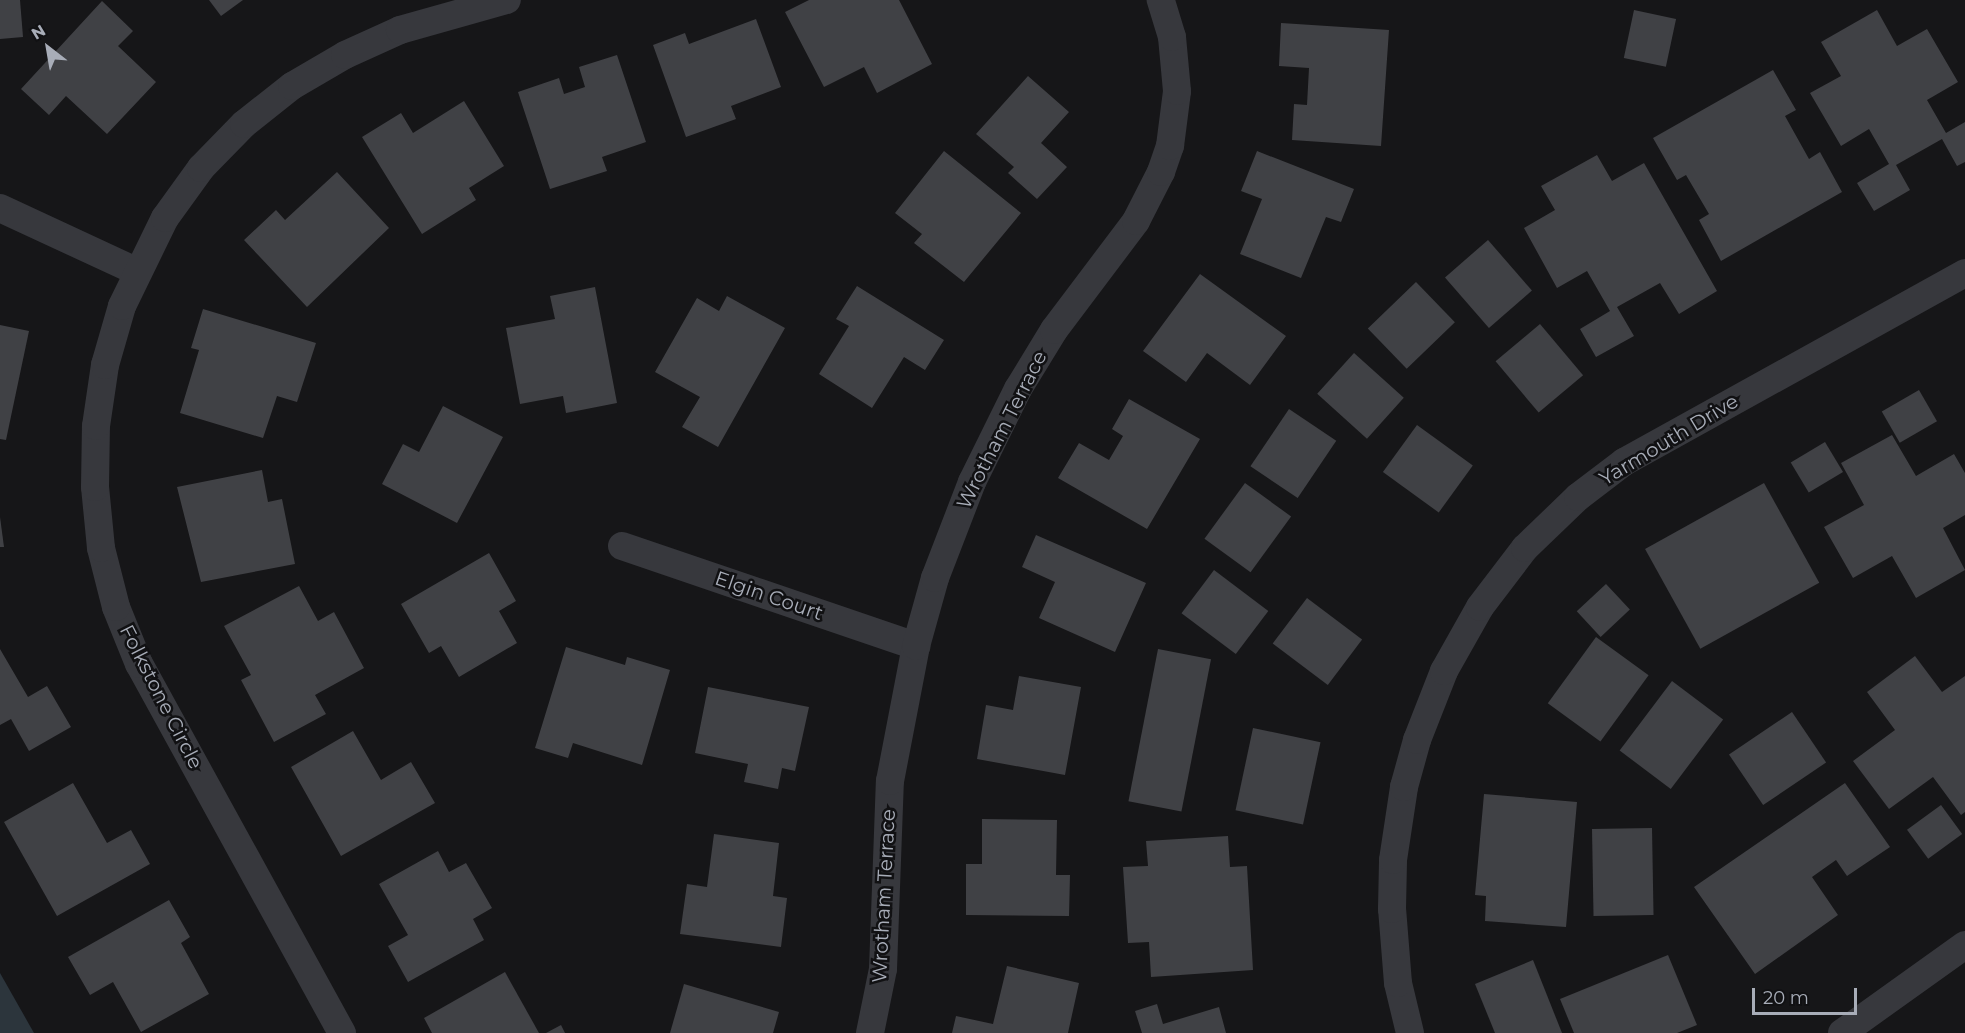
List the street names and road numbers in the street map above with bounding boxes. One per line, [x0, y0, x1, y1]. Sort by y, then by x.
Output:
street label: Wrotham Terrace [952, 347, 1052, 513]
street label: Yarmouth Drive [1595, 389, 1743, 491]
street label: Elgin Court [712, 566, 826, 626]
street label: Folkstone Circle [114, 621, 208, 773]
street label: Wrotham Terrace [867, 808, 901, 984]

